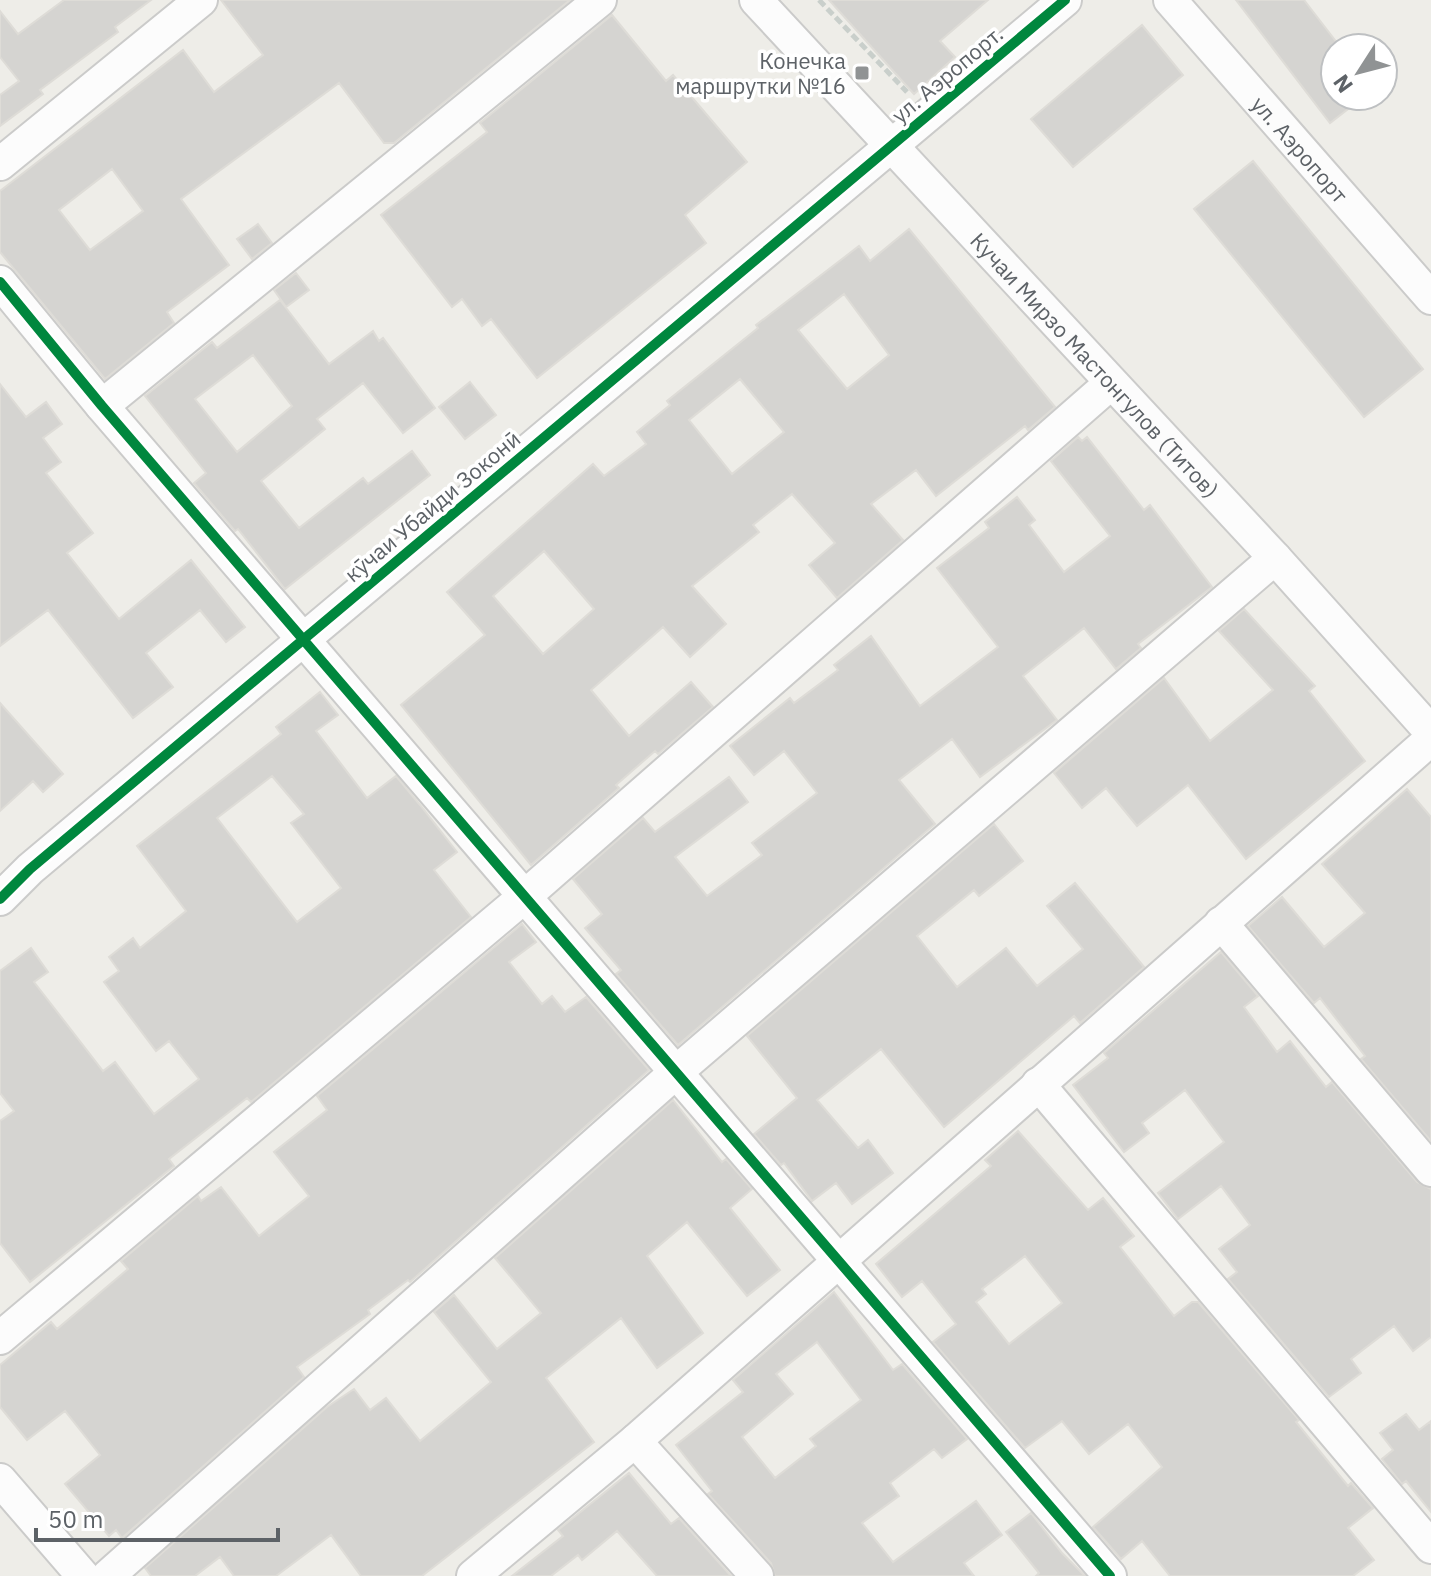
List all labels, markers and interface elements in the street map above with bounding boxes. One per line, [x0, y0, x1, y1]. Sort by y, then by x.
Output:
street label: ул. Аэропорт. [885, 19, 1009, 129]
north arrow [1319, 32, 1399, 112]
place label: Конечка маршрутки №16 [675, 46, 846, 100]
marker: Конечка маршрутки №16 [853, 64, 871, 82]
text: N [1326, 69, 1359, 99]
street label: ул. Аэропорт [1246, 90, 1355, 208]
street label: Кучаи Мирзо Мастонгулов (Титов) [965, 226, 1226, 503]
street label: кӯчаи Убайди Зоконӣ [338, 424, 526, 588]
scale bar [36, 1492, 278, 1542]
text: 50 m [48, 1503, 103, 1535]

